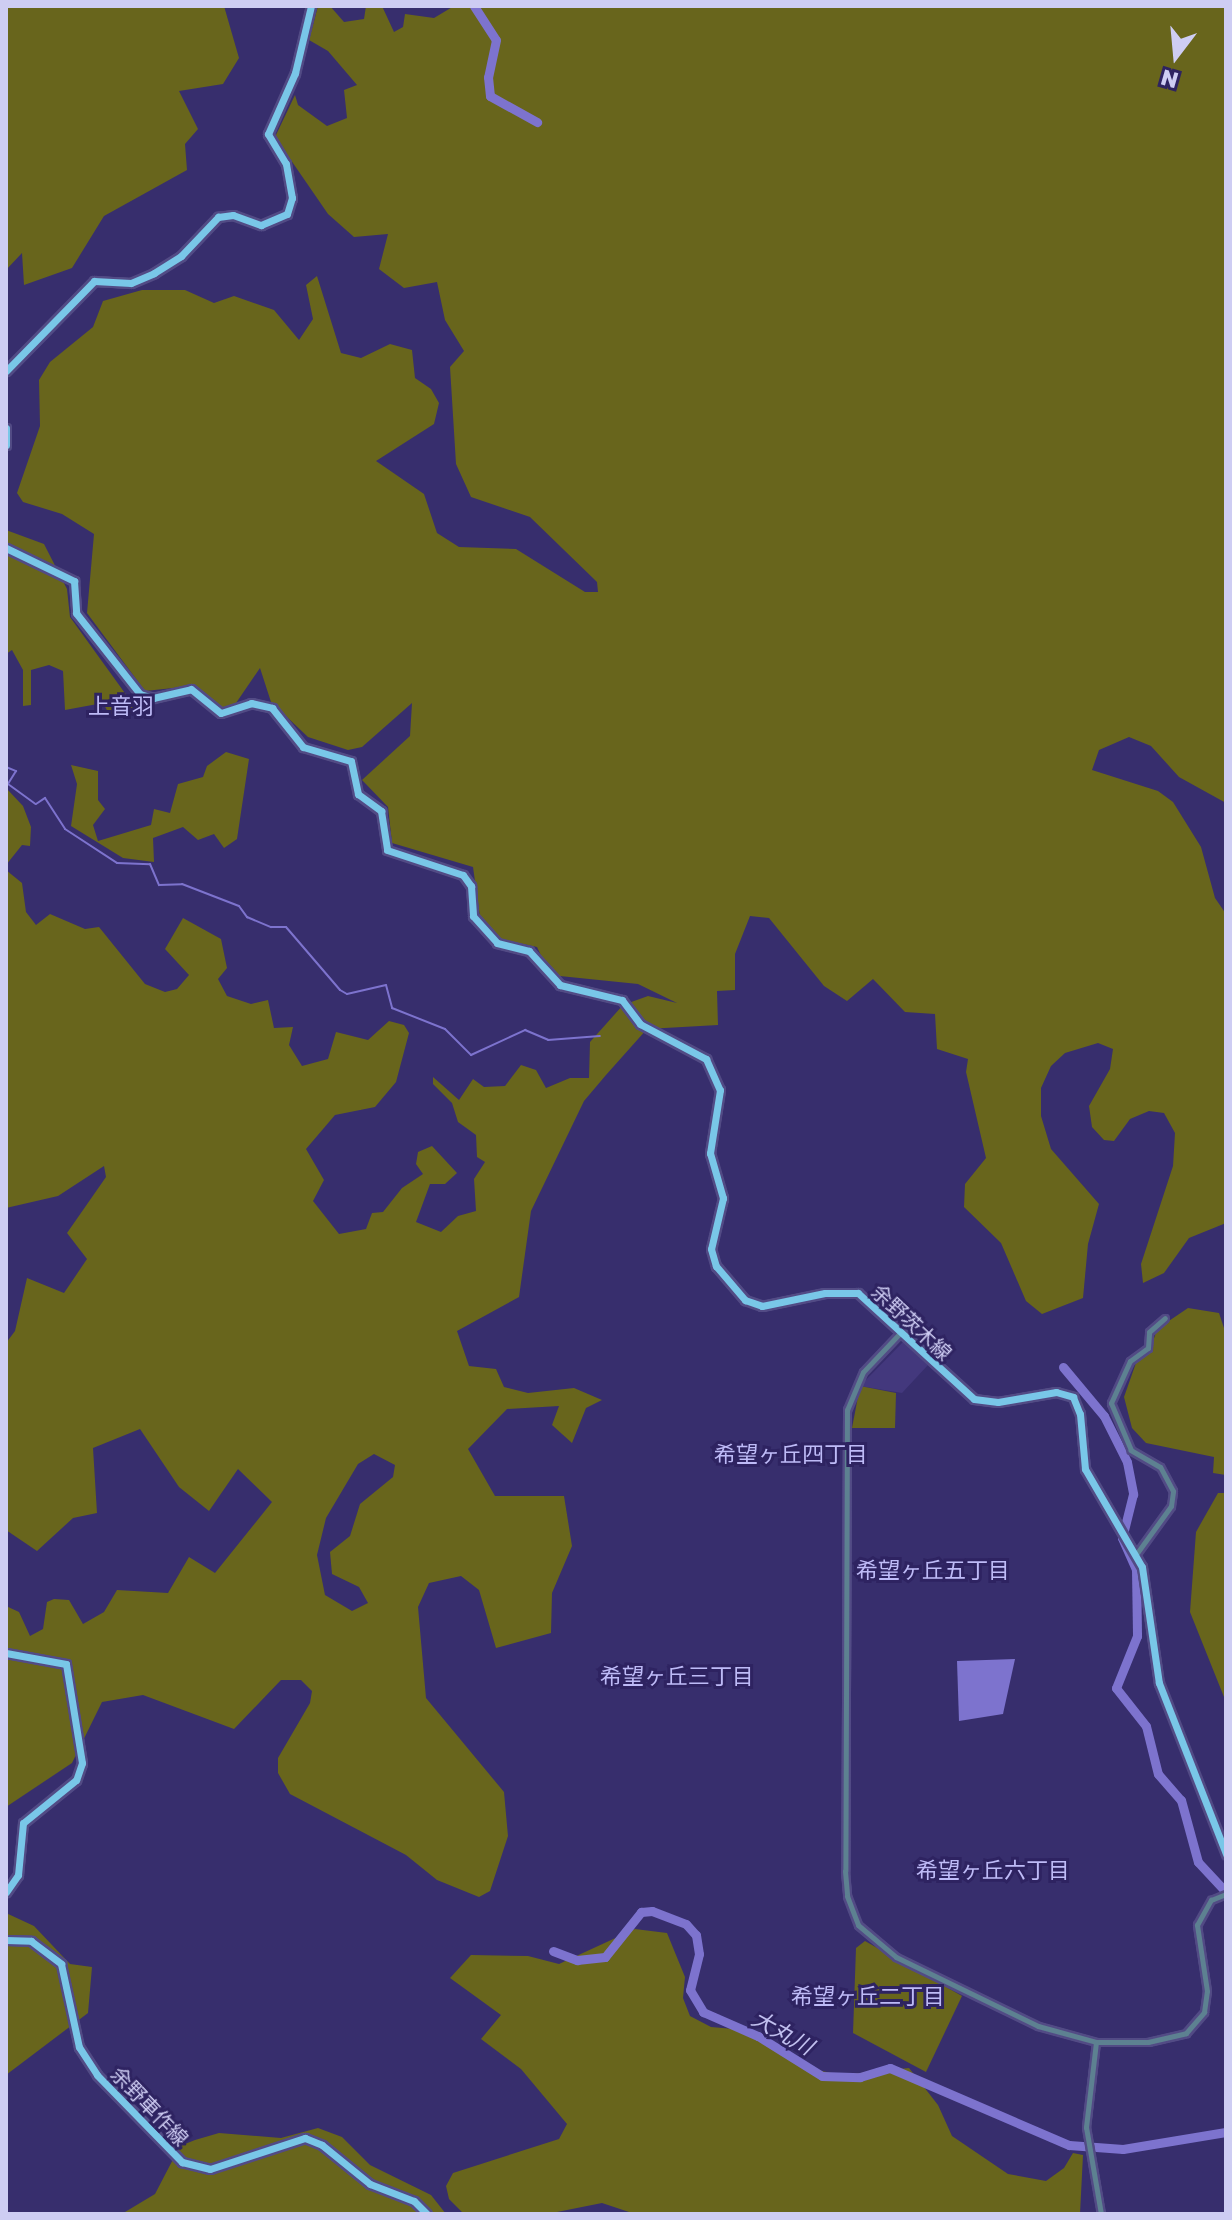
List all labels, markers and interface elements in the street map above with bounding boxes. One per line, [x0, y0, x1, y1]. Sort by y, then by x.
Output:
north arrow [1136, 16, 1216, 96]
text: N [1157, 64, 1181, 95]
district label: 上音羽 [88, 693, 154, 719]
street label: 余野茨木線 [867, 1279, 957, 1365]
district label: 希望ヶ丘四丁目 [714, 1441, 868, 1467]
district label: 希望ヶ丘五丁目 [856, 1557, 1010, 1583]
district label: 希望ヶ丘三丁目 [600, 1663, 754, 1689]
district label: 希望ヶ丘六丁目 [916, 1857, 1070, 1883]
district label: 希望ヶ丘二丁目 [791, 1983, 945, 2009]
water label: 大丸川 [748, 2004, 818, 2060]
street label: 余野車作線 [107, 2062, 193, 2150]

